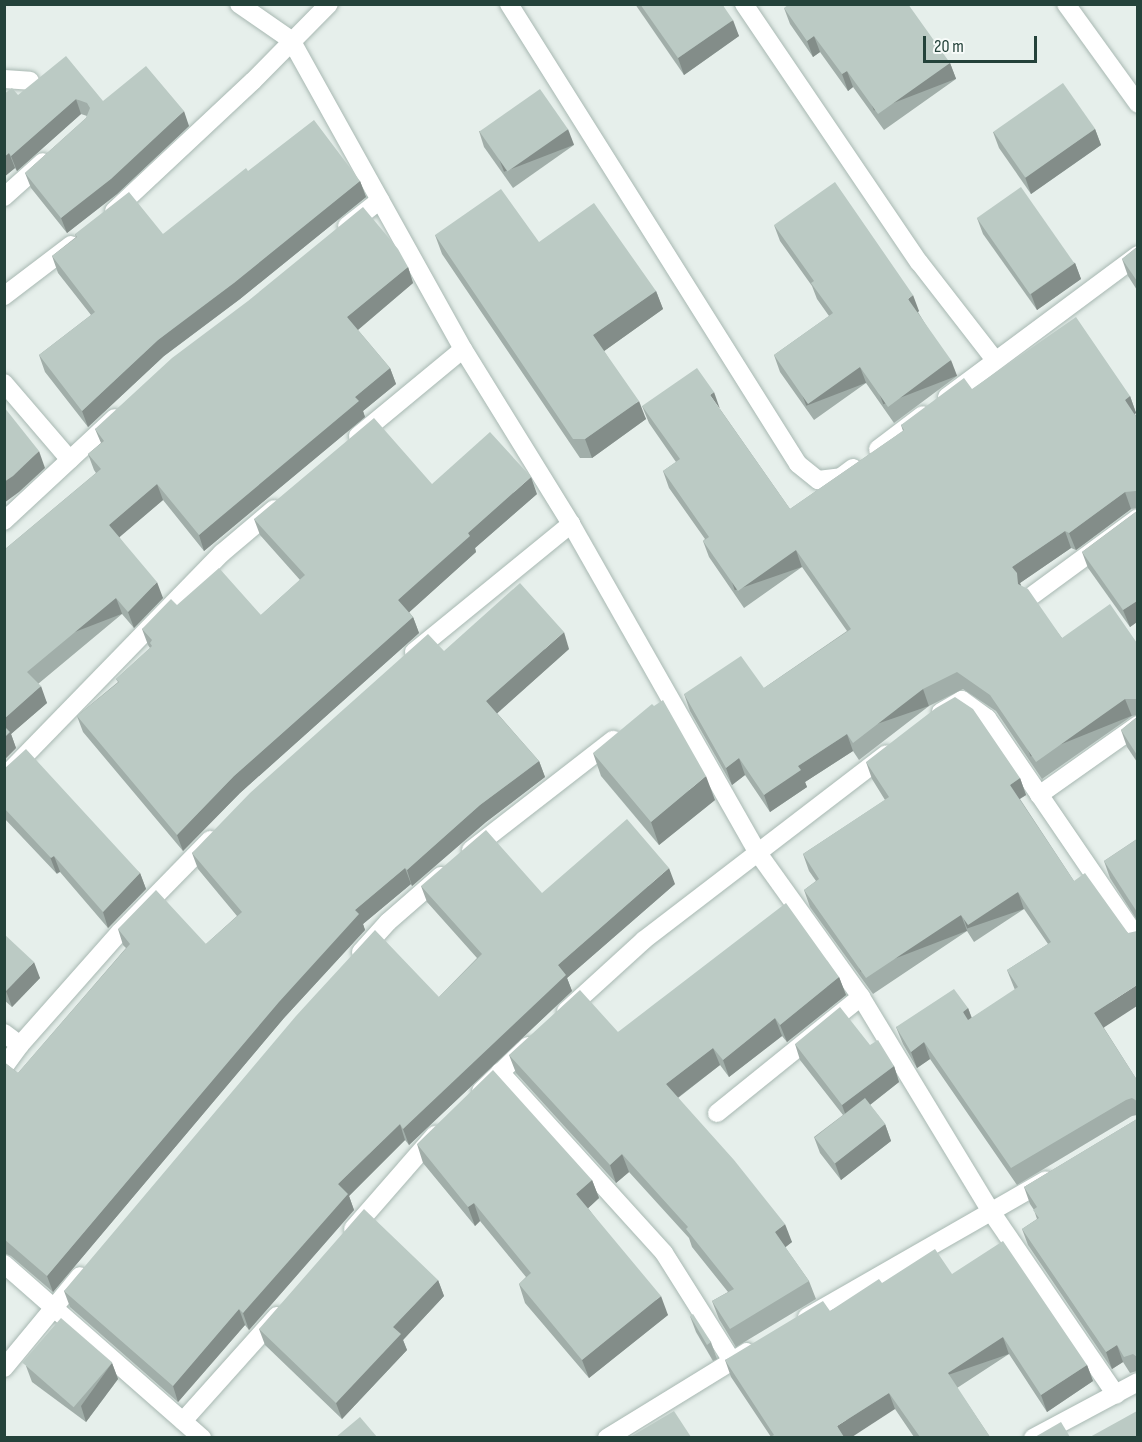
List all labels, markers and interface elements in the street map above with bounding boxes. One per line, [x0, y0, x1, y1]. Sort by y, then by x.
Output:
scale bar [926, 24, 1040, 62]
text: 20 m [934, 36, 964, 57]

